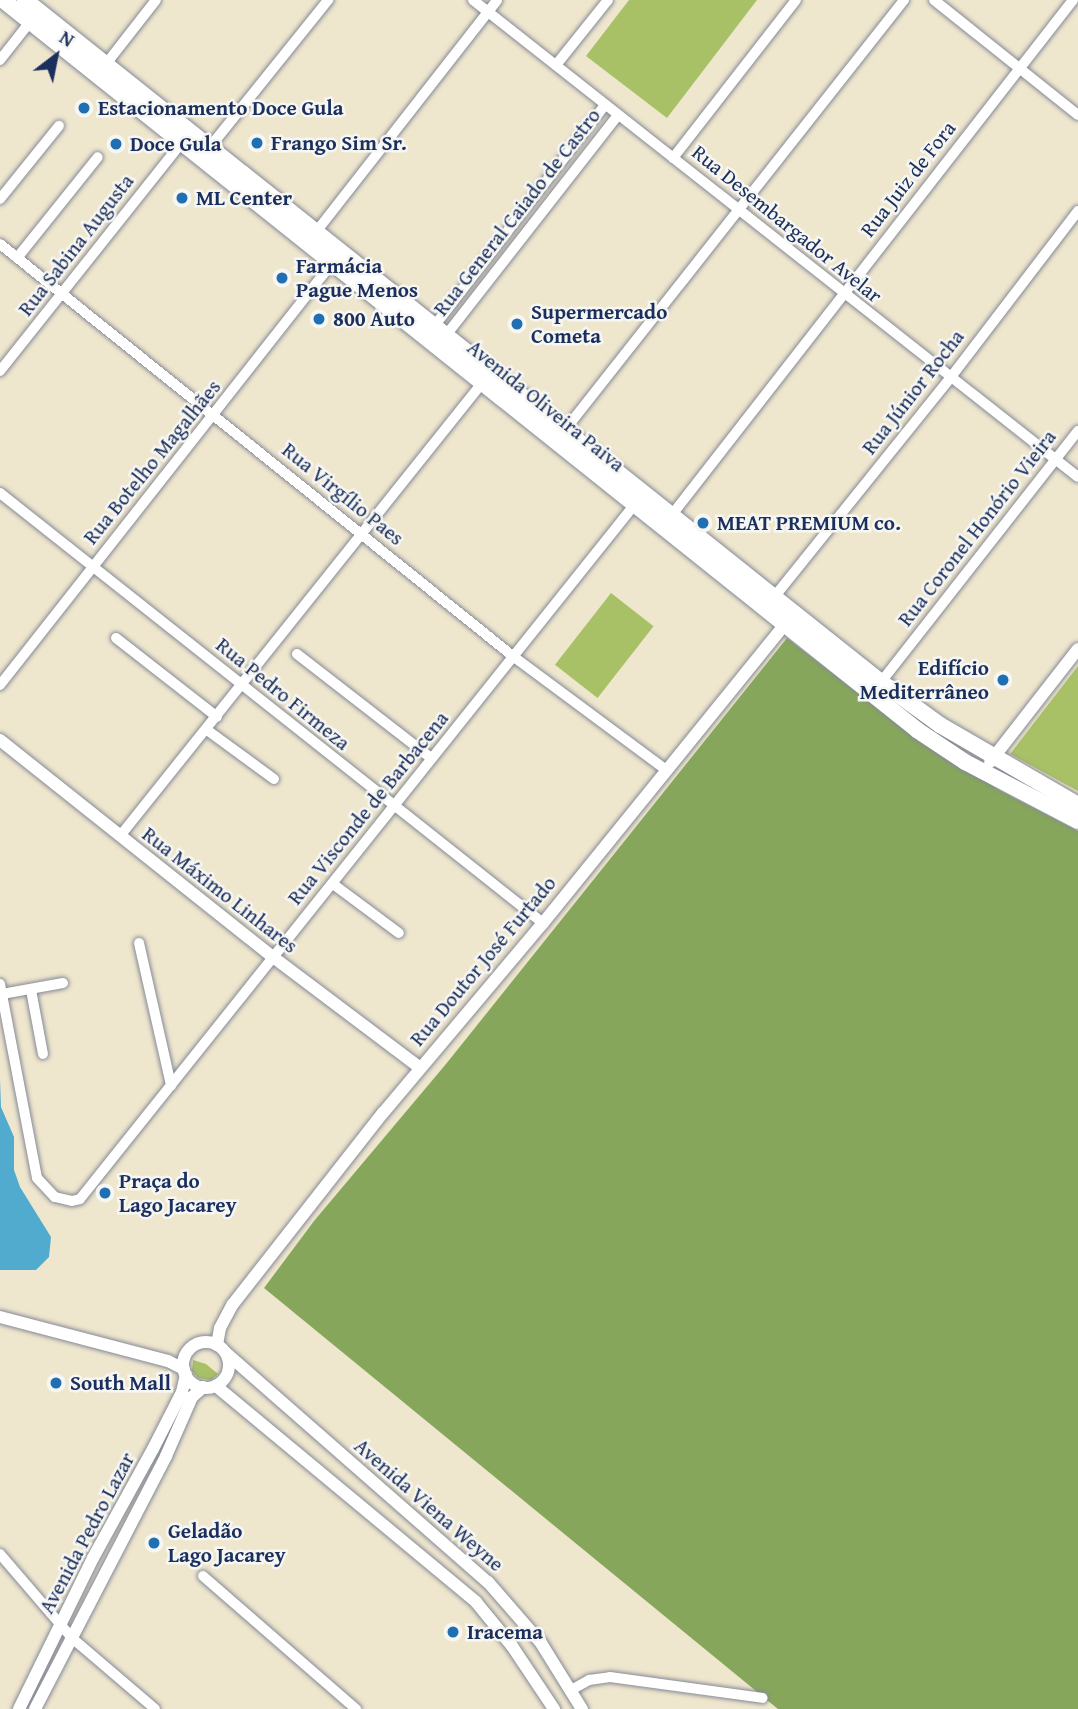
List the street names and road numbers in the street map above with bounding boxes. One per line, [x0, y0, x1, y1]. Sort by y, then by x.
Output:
street label: Rua General Caiado de Castro [428, 103, 606, 321]
street label: Rua Juiz de Fora [855, 116, 961, 242]
street label: Rua Desembargador Avelar [687, 140, 887, 308]
street label: Rua Sabina Augusta [13, 169, 139, 321]
street label: Rua Júnior Rocha [857, 325, 969, 459]
street label: Avenida Oliveira Paiva [462, 335, 630, 477]
street label: Rua Botelho Magalhães [78, 375, 226, 549]
street label: Rua Coronel Honório Vieira [893, 425, 1061, 631]
street label: Rua Virgílio Paes [277, 437, 409, 551]
street label: Rua Pedro Firmeza [211, 632, 355, 756]
street label: Rua Visconde de Barbacena [282, 706, 454, 910]
street label: Rua Máximo Linhares [137, 821, 303, 959]
street label: Rua Doutor José Furtado [405, 871, 561, 1051]
street label: Avenida Viena Weyne [349, 1433, 509, 1577]
street label: Avenida Pedro Lazar [34, 1448, 140, 1618]

